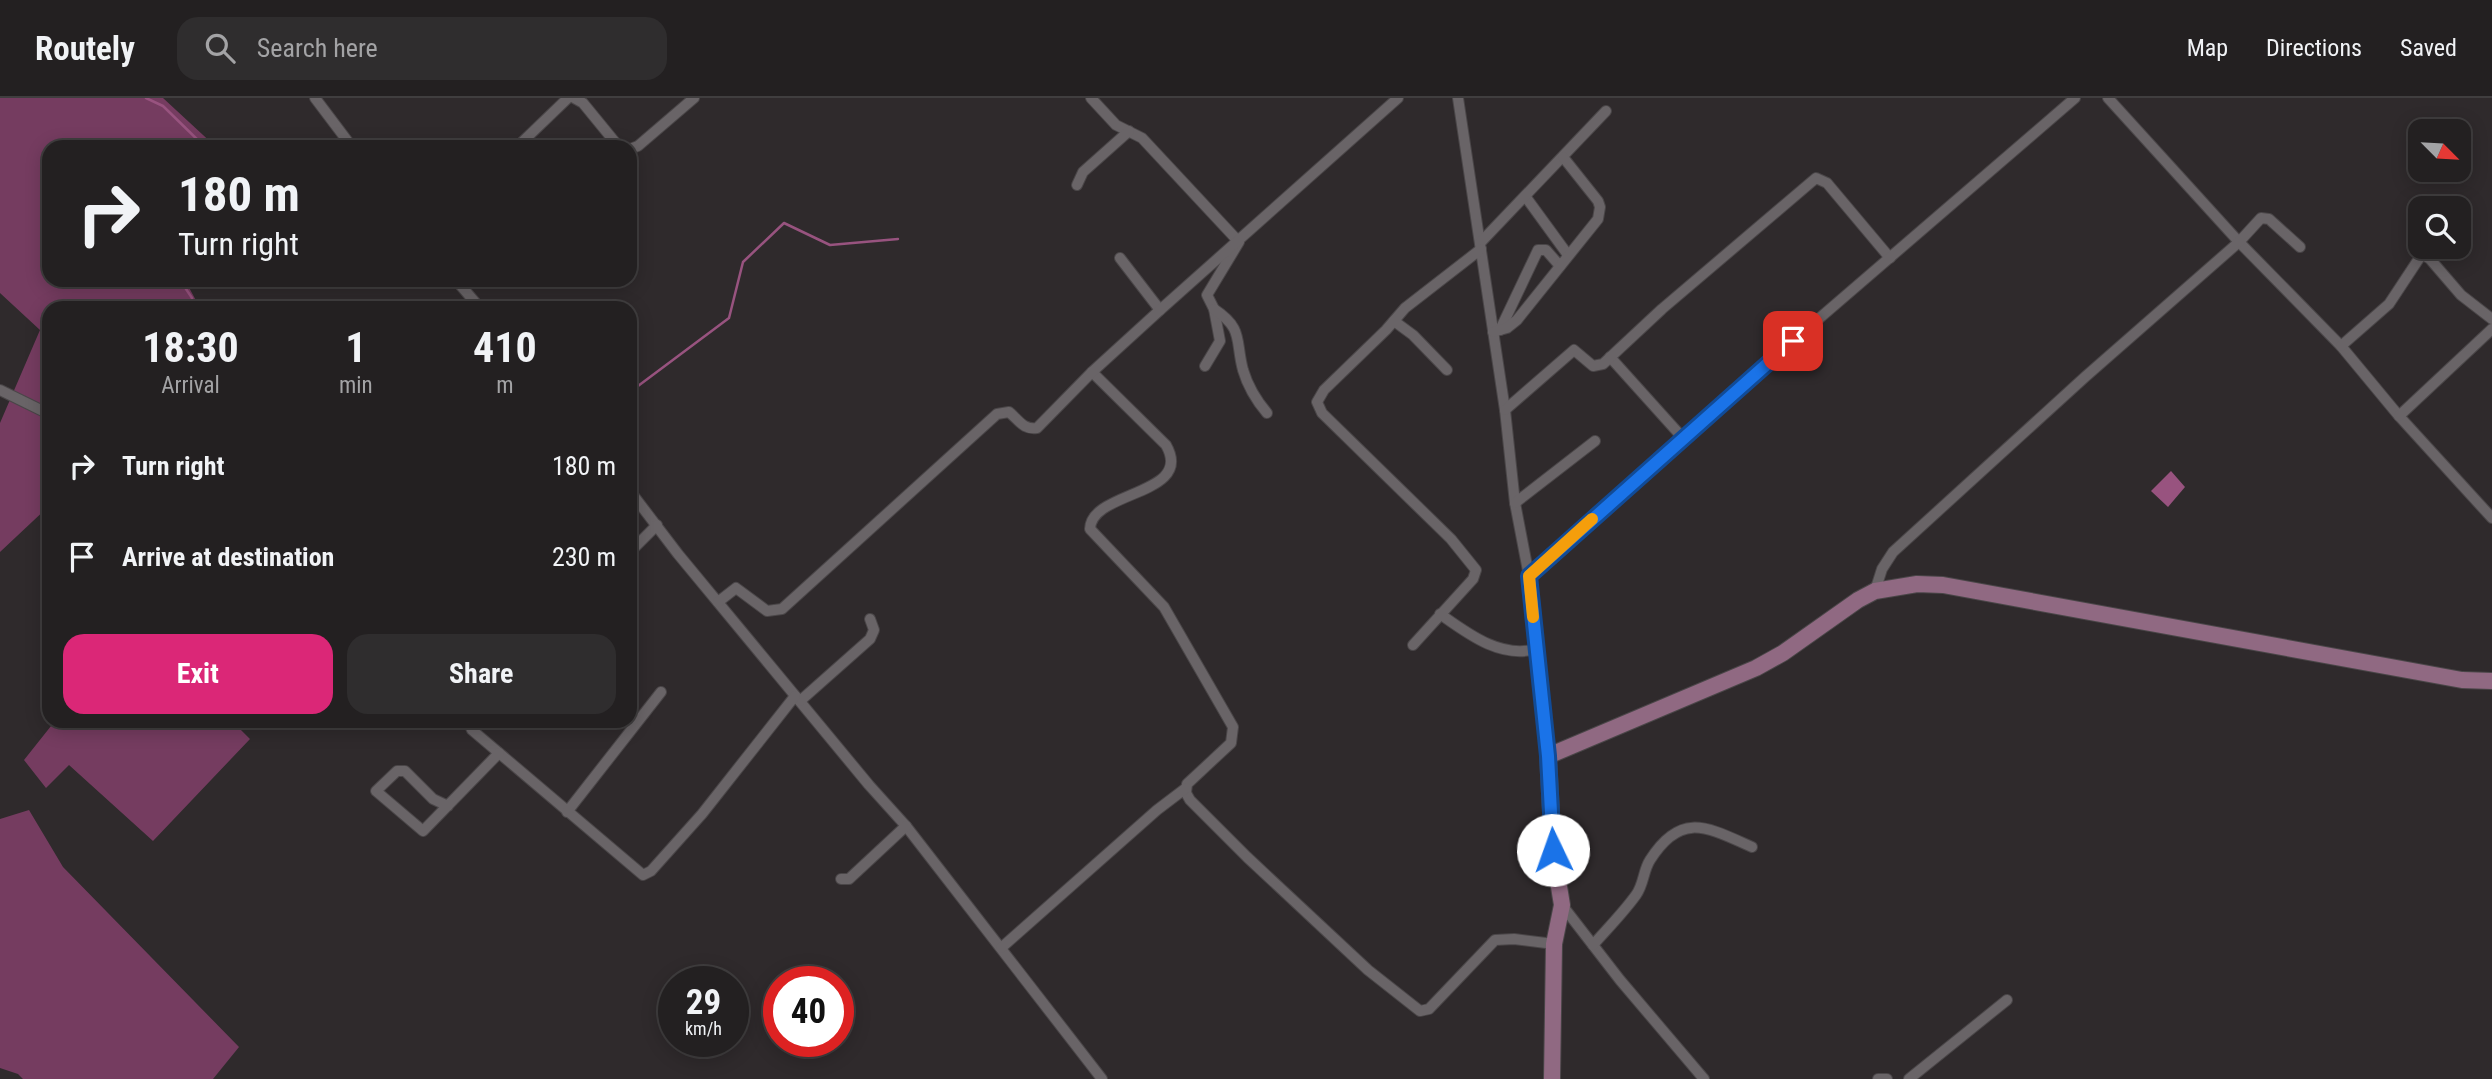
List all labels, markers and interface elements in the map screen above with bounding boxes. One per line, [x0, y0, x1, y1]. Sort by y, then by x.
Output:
search box [177, 17, 667, 80]
text: Routely [35, 29, 135, 68]
icon: search [201, 29, 239, 67]
text: Search here [257, 33, 378, 63]
text: Map [2187, 34, 2228, 62]
text: Directions [2266, 34, 2362, 62]
text: Saved [2400, 34, 2457, 62]
north arrow [2408, 119, 2471, 182]
map controls [2408, 119, 2471, 259]
text: 180 m [178, 166, 300, 223]
icon: right [63, 168, 154, 259]
button: search [2408, 196, 2471, 259]
text: Turn right [178, 225, 299, 263]
pin [1763, 311, 1823, 371]
icon: arrive [1774, 322, 1812, 360]
text: 18:30 [142, 323, 239, 372]
text: 1 [345, 323, 366, 372]
text: 410 [473, 323, 537, 372]
text: Arrival [161, 372, 220, 399]
text: min [339, 372, 373, 399]
text: m [496, 372, 513, 399]
icon: right [63, 447, 101, 485]
text: Turn right [122, 451, 224, 481]
text: 180 m [552, 451, 616, 481]
icon: arrive [63, 538, 101, 576]
text: Arrive at destination [122, 542, 334, 572]
text: 230 m [552, 542, 616, 572]
button: Exit [63, 634, 333, 714]
button: Share [347, 634, 616, 714]
position arrow [1516, 813, 1590, 887]
speed limit sign: 40 [763, 966, 854, 1057]
text: 29 [686, 982, 721, 1023]
text: km/h [685, 1018, 722, 1039]

